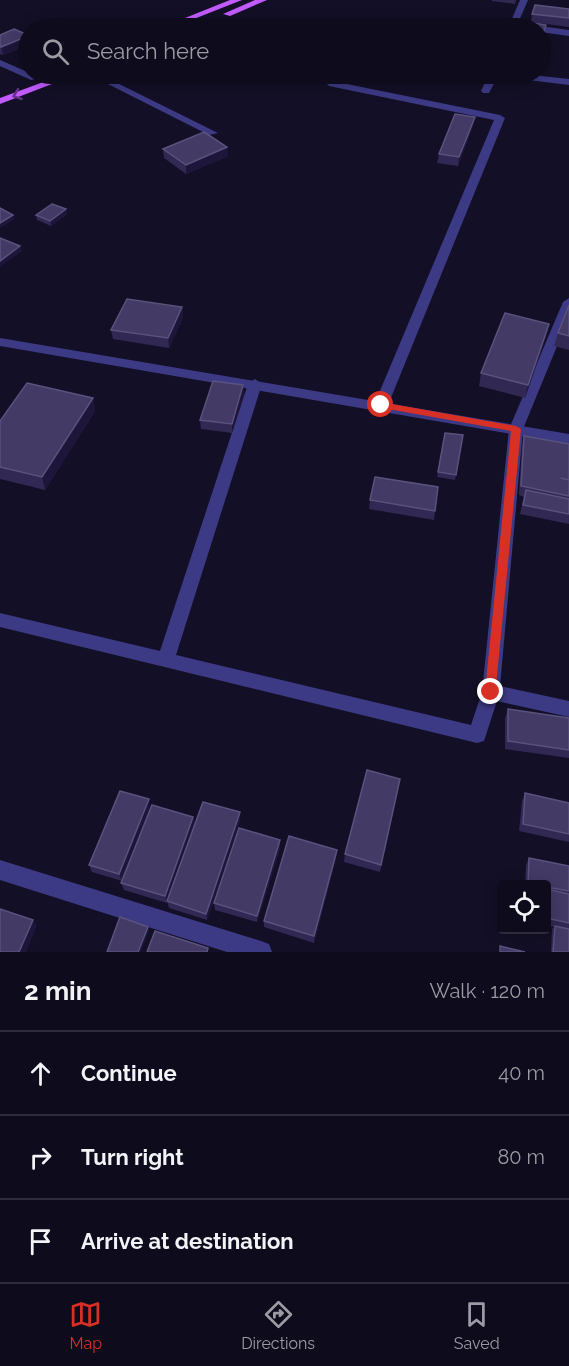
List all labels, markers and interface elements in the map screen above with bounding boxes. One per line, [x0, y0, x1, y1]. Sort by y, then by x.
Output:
search box [18, 18, 551, 84]
icon: search [39, 35, 72, 68]
text: Search here [87, 38, 209, 64]
one-way arrow [12, 87, 23, 100]
route start [367, 391, 393, 417]
route end [477, 678, 503, 704]
map controls [497, 880, 551, 934]
button: locate [497, 880, 551, 934]
text: 2 min [24, 976, 91, 1006]
text: Walk · 120 m [430, 979, 545, 1003]
icon: ahead [24, 1057, 57, 1090]
text: Continue [81, 1060, 177, 1086]
text: 40 m [498, 1061, 545, 1085]
icon: right [24, 1141, 57, 1174]
text: Turn right [81, 1144, 184, 1170]
text: 80 m [497, 1145, 545, 1169]
icon: arrive [24, 1225, 57, 1258]
text: Arrive at destination [81, 1228, 294, 1254]
tab: Map [69, 1298, 102, 1353]
tab: Directions [241, 1298, 315, 1353]
tab: Saved [454, 1298, 500, 1353]

